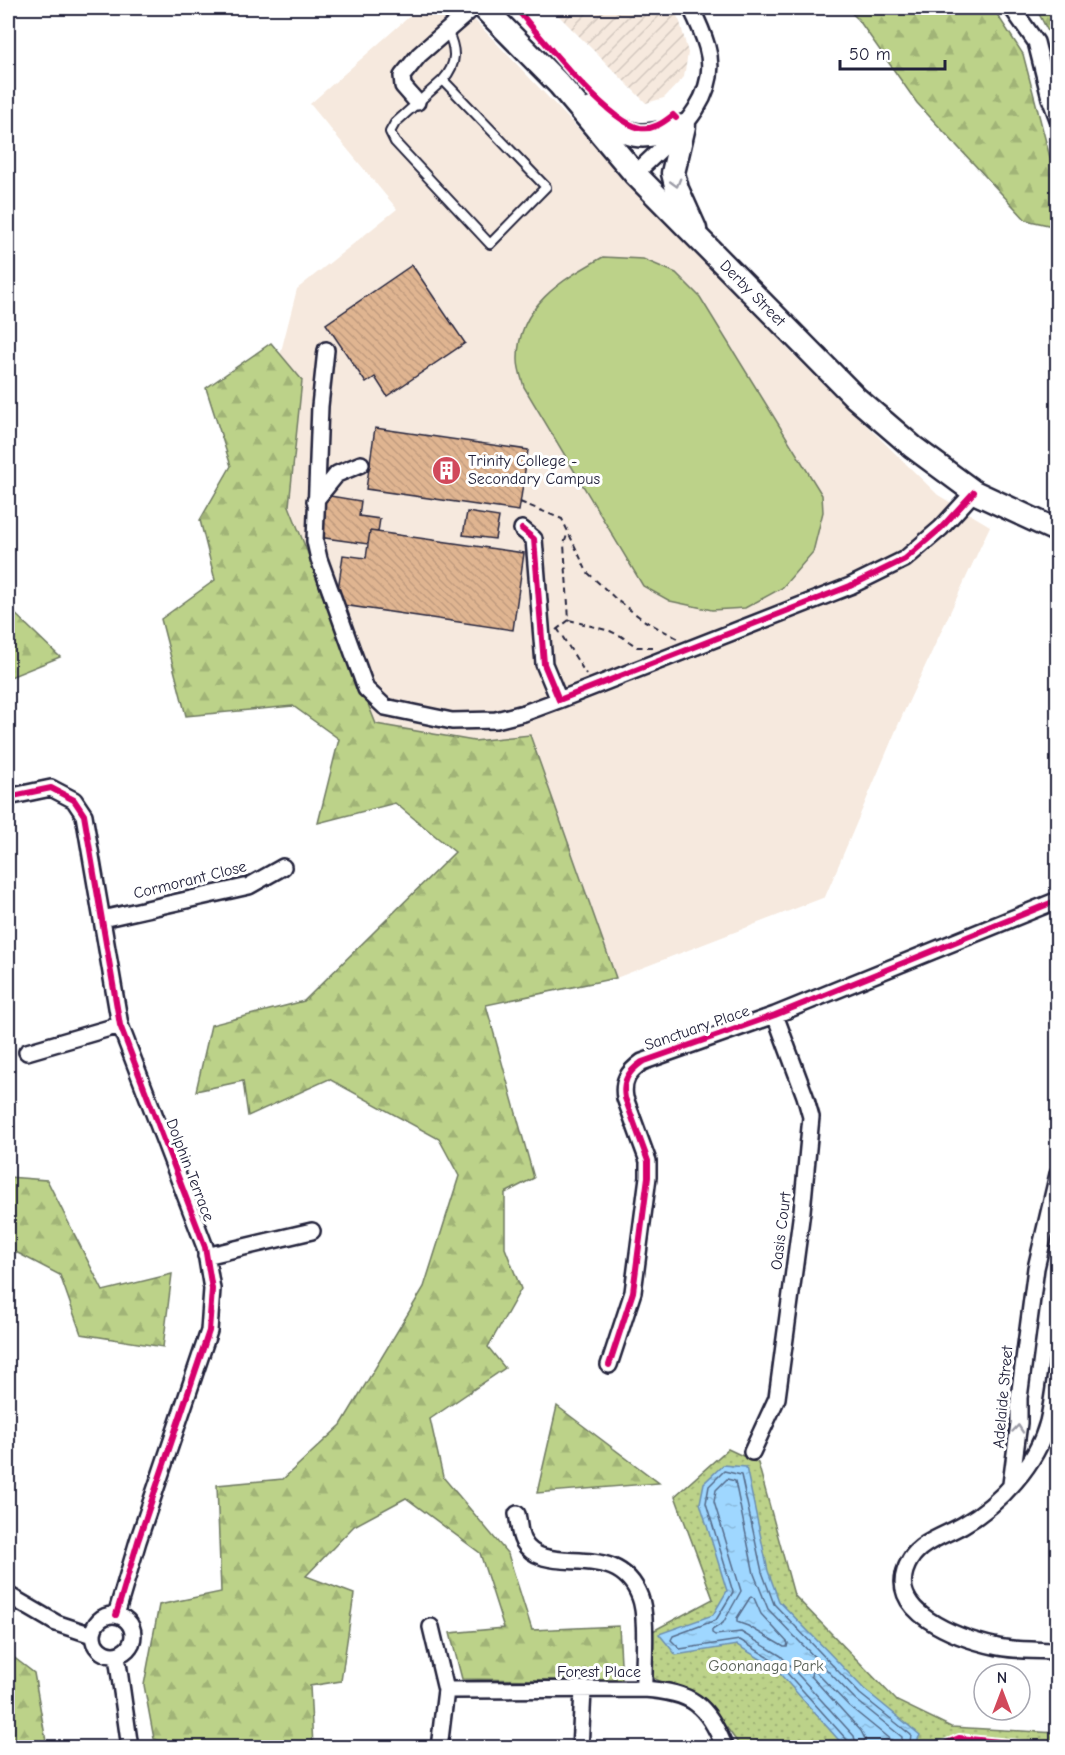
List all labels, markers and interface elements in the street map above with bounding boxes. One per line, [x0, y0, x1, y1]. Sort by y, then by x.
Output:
scale bar [840, 33, 945, 71]
text: 50 m [849, 44, 891, 65]
one-way arrow [669, 177, 681, 188]
street label: Derby Street [716, 256, 789, 330]
place label: Trinity College - Secondary Campus [468, 452, 600, 488]
building icon: Trinity College - Secondary Campus [431, 454, 463, 486]
street label: Cormorant Close [132, 857, 248, 903]
street label: Sanctuary Place [642, 1002, 752, 1054]
street label: Dolphin Terrace [162, 1116, 218, 1224]
street label: Oasis Court [767, 1191, 795, 1271]
street label: Adelaide Street [990, 1344, 1016, 1449]
one-way arrow [1011, 1425, 1024, 1434]
park label: Goonanaga Park [708, 1657, 824, 1675]
north arrow [972, 1662, 1032, 1722]
street label: Forest Place [557, 1663, 641, 1681]
text: N [997, 1669, 1007, 1687]

